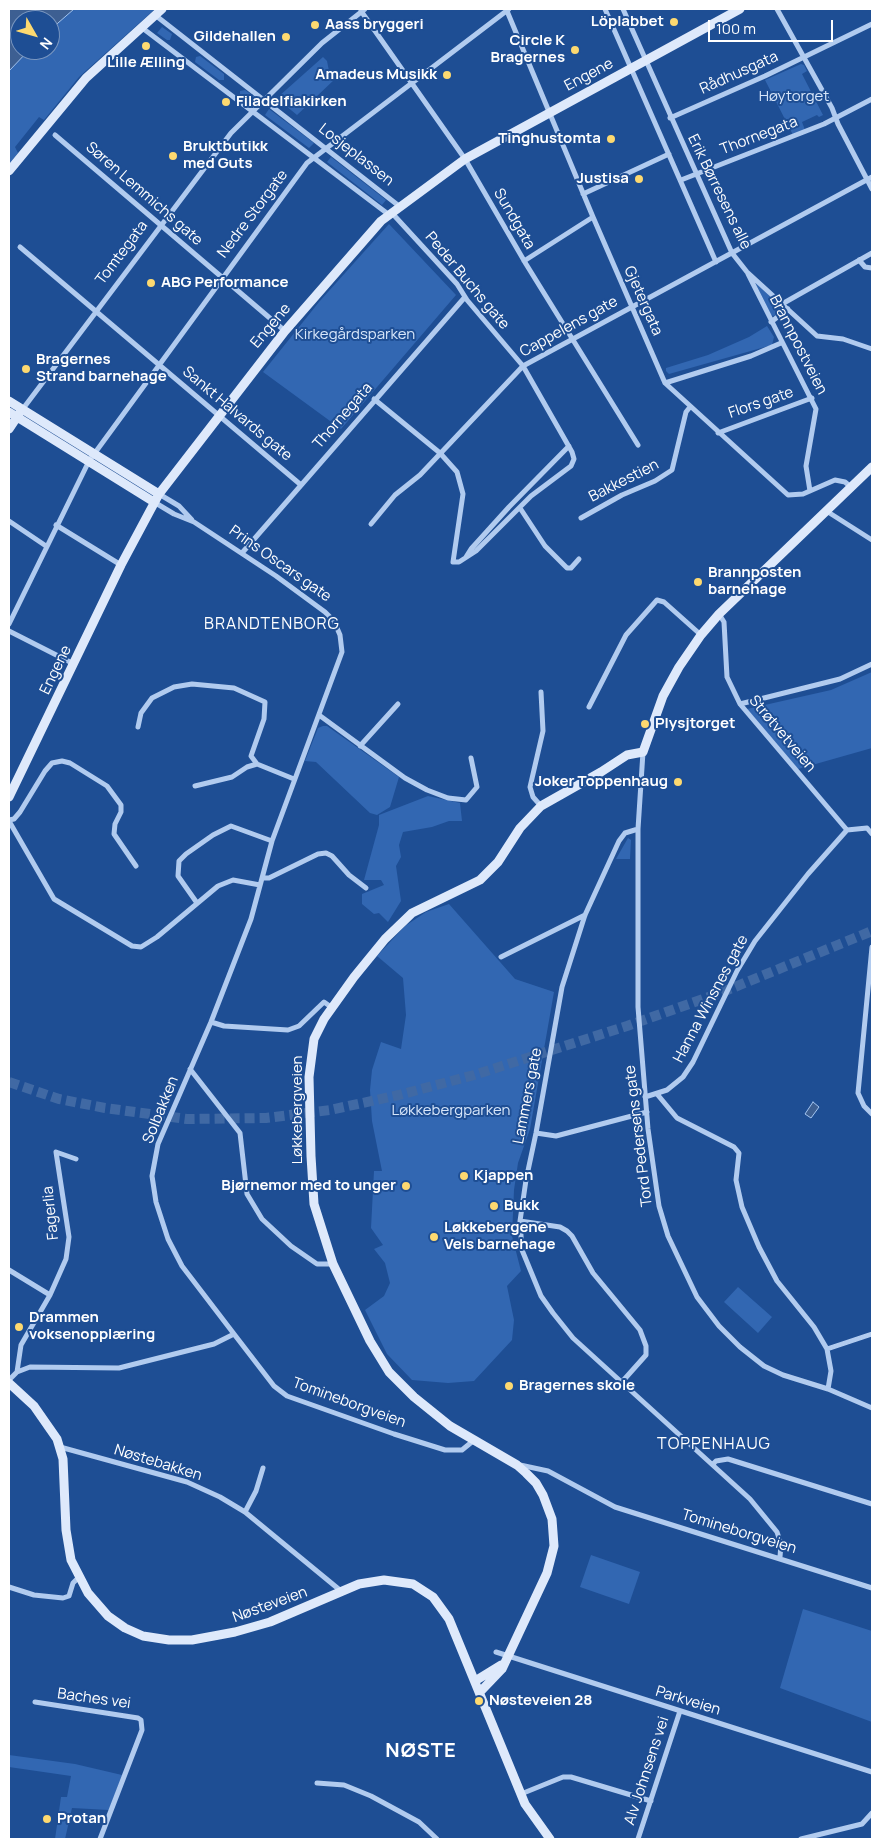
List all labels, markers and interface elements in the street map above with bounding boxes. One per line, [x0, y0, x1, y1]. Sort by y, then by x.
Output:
north arrow [10, 10, 60, 60]
scale bar [711, 10, 836, 42]
place label: Löplabbet [591, 13, 664, 31]
place label: Aass bryggeri [325, 16, 424, 34]
marker: Löplabbet [668, 16, 680, 28]
text: 100 m [716, 18, 756, 39]
marker: Aass bryggeri [309, 19, 321, 31]
place label: Gildehallen [194, 28, 276, 46]
marker: Gildehallen [280, 31, 292, 43]
place label: Circle K Bragernes [490, 32, 565, 67]
text: N [36, 34, 57, 54]
marker: Lille Ælling [140, 40, 152, 52]
marker: Circle K Bragernes [569, 44, 581, 56]
street label: Rådhusgata [697, 48, 781, 98]
place label: Lille Ælling [107, 54, 185, 72]
street label: Engene [562, 55, 616, 95]
place label: Amadeus Musikk [315, 66, 437, 84]
marker: Amadeus Musikk [441, 69, 453, 81]
park label: Høytorget [759, 88, 829, 106]
place label: Filadelfiakirken [236, 93, 347, 111]
marker: Filadelfiakirken [220, 96, 232, 108]
street label: Thornegata [718, 113, 800, 159]
street label: Losjeplassen [315, 120, 397, 190]
place label: Tinghustomta [498, 130, 601, 148]
street label: Erik Børresens alle [683, 132, 755, 252]
marker: Tinghustomta [605, 133, 617, 145]
street label: Søren Lemmichs gate [82, 138, 206, 250]
place label: Bruktbutikk med Guts [183, 138, 268, 173]
marker: Bruktbutikk med Guts [167, 150, 179, 162]
street label: Nedre Storgate [214, 166, 292, 262]
place label: Justisa [577, 170, 629, 188]
marker: Justisa [633, 173, 645, 185]
street label: Sundgata [489, 185, 539, 253]
street label: Tomtegata [92, 217, 152, 289]
street label: Peder Buchs gate [421, 229, 513, 333]
street label: Gjetergata [620, 263, 666, 339]
place label: ABG Performance [161, 274, 288, 292]
marker: ABG Performance [145, 277, 157, 289]
street label: Brannpostveien [765, 292, 831, 398]
street label: Cappelens gate [517, 293, 621, 361]
street label: Engene [247, 300, 295, 352]
park label: Kirkegårdsparken [295, 326, 415, 344]
place label: Bragernes Strand barnehage [36, 351, 167, 386]
marker: Bragernes Strand barnehage [20, 363, 32, 375]
street label: Sankt Halvards gate [179, 363, 295, 465]
street label: Thornegata [310, 379, 376, 453]
street label: Flors gate [726, 383, 796, 423]
street label: Bakkestien [586, 456, 662, 506]
street label: Prins Oscars gate [225, 522, 335, 606]
place label: Brannposten barnehage [708, 564, 801, 599]
marker: Brannposten barnehage [692, 576, 704, 588]
district label: BRANDTENBORG [203, 615, 341, 635]
street label: Engene [36, 642, 76, 698]
street label: Strøtvetveien [745, 692, 819, 776]
place label: Plysjtorget [655, 715, 735, 733]
marker: Plysjtorget [639, 718, 651, 730]
place label: Joker Toppenhaug [535, 773, 668, 791]
marker: Joker Toppenhaug [672, 776, 684, 788]
street label: Hanna Winsnes gate [670, 932, 752, 1066]
street label: Lammers gate [510, 1046, 546, 1146]
street label: Løkkebergveien [289, 1056, 307, 1164]
street label: Tord Pedersens gate [621, 1064, 657, 1208]
street label: Solbakken [139, 1074, 183, 1146]
park label: Løkkebergparken [391, 1102, 511, 1120]
place label: Kjappen [474, 1167, 533, 1185]
marker: Kjappen [458, 1170, 470, 1182]
place label: Bjørnemor med to unger [221, 1177, 396, 1195]
marker: Bjørnemor med to unger [400, 1180, 412, 1192]
street label: Fagerlia [39, 1185, 63, 1241]
place label: Bukk [504, 1197, 539, 1215]
marker: Bukk [488, 1200, 500, 1212]
place label: Løkkebergene Vels barnehage [444, 1219, 556, 1254]
marker: Løkkebergene Vels barnehage [428, 1231, 440, 1243]
place label: Drammen voksenopplæring [29, 1309, 155, 1344]
marker: Drammen voksenopplæring [13, 1321, 25, 1333]
street label: Tomineborgveien [290, 1374, 408, 1432]
place label: Bragernes skole [519, 1377, 635, 1395]
marker: Bragernes skole [503, 1380, 515, 1392]
district label: TOPPENHAUG [656, 1435, 772, 1455]
street label: Nøstebakken [112, 1441, 204, 1485]
street label: Tomineborgveien [679, 1506, 799, 1558]
street label: Nøsteveien [230, 1583, 310, 1627]
street label: Parkveien [653, 1683, 723, 1719]
street label: Baches vei [56, 1685, 132, 1713]
place label: Nøsteveien 28 [489, 1692, 592, 1710]
marker: Nøsteveien 28 [473, 1695, 485, 1707]
street label: Alv Johnsens vei [621, 1714, 673, 1828]
district label: NØSTE [385, 1739, 457, 1763]
place label: Protan [57, 1810, 106, 1828]
marker: Protan [41, 1813, 53, 1825]

